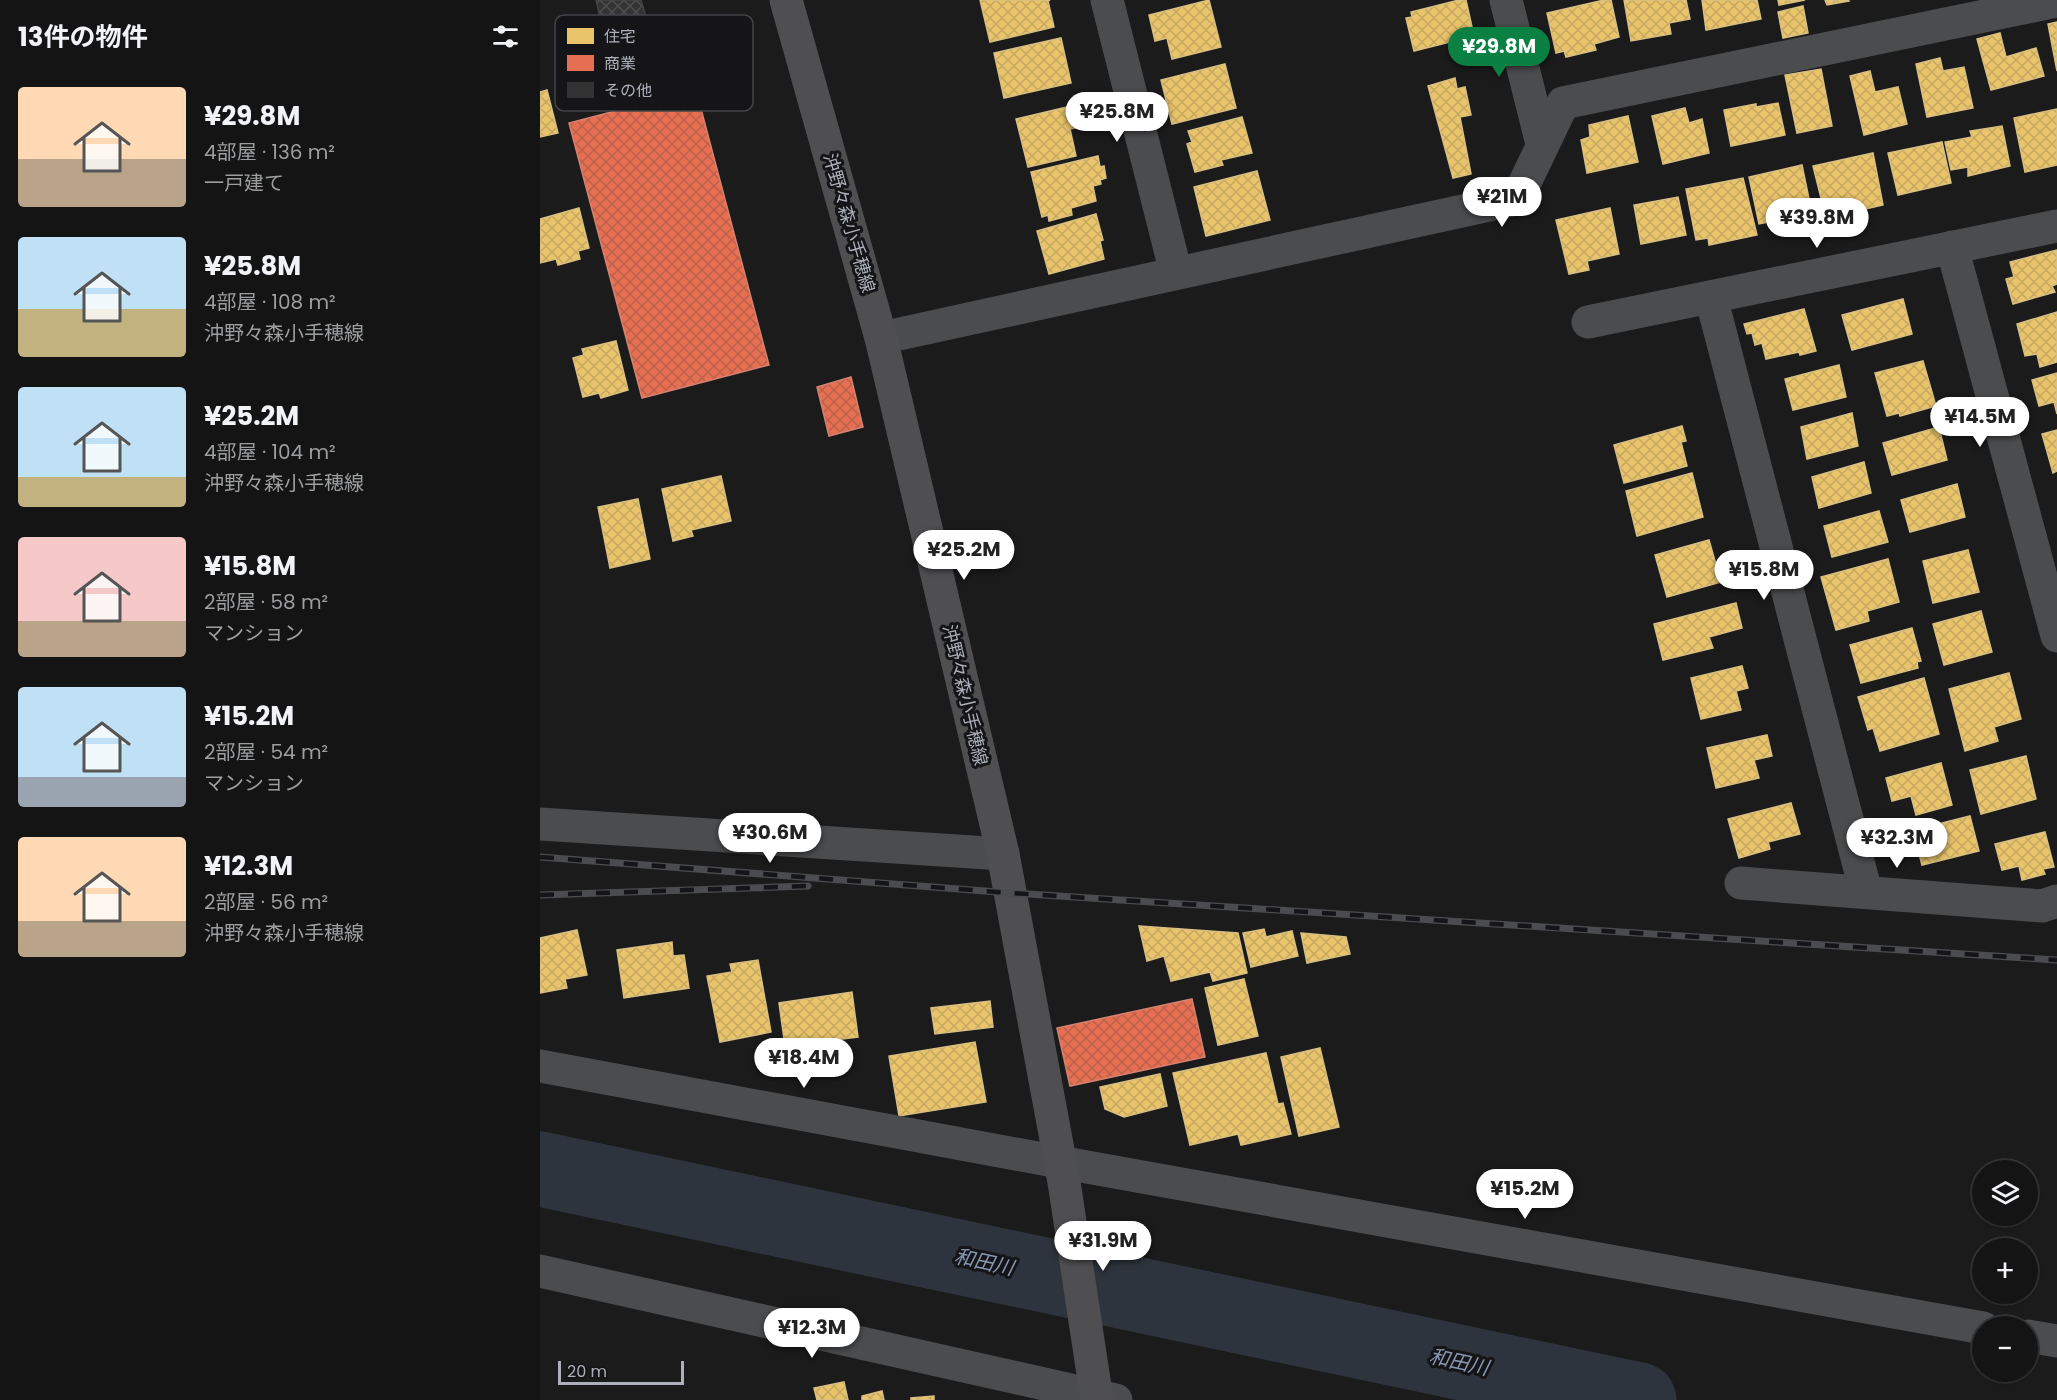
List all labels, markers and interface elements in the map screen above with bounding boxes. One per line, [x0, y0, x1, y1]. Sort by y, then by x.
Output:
legend [555, 15, 753, 111]
text: 13件の物件 [18, 19, 148, 55]
icon: filters [489, 20, 522, 53]
text: 住宅 [604, 25, 636, 48]
pin: ¥29.8M [1450, 27, 1548, 78]
text: ¥29.8M [1462, 32, 1536, 60]
text: 商業 [604, 52, 636, 75]
text: その他 [604, 79, 652, 102]
pin: ¥25.8M [1068, 92, 1166, 143]
text: ¥25.8M [1080, 97, 1154, 125]
text: ¥29.8M [204, 98, 300, 134]
icon: home [66, 111, 138, 183]
text: 4部屋 · 136 m² [204, 138, 335, 166]
street label: 沖野々森小手穂線 [818, 150, 881, 296]
text: 一戸建て [204, 169, 284, 197]
pin: ¥21M [1466, 177, 1538, 228]
text: ¥21M [1477, 182, 1527, 210]
pin: ¥39.8M [1768, 198, 1866, 249]
text: ¥39.8M [1780, 203, 1854, 231]
text: ¥25.8M [204, 248, 301, 284]
icon: home [66, 261, 138, 333]
text: 4部屋 · 108 m² [204, 288, 336, 316]
text: 沖野々森小手穂線 [204, 319, 364, 347]
pin: ¥14.5M [1931, 397, 2029, 448]
text: ¥25.2M [204, 398, 299, 434]
text: ¥14.5M [1944, 402, 2016, 430]
icon: home [66, 411, 138, 483]
text: 4部屋 · 104 m² [204, 438, 336, 466]
text: 沖野々森小手穂線 [204, 469, 364, 497]
pin: ¥25.2M [915, 530, 1013, 581]
text: ¥25.2M [927, 535, 1001, 563]
text: ¥15.8M [204, 548, 296, 584]
pin: ¥15.8M [1715, 550, 1813, 601]
text: ¥15.8M [1729, 555, 1799, 583]
icon: home [66, 561, 138, 633]
text: 2部屋 · 58 m² [204, 588, 328, 616]
text: マンション [204, 619, 304, 647]
street label: 沖野々森小手穂線 [937, 622, 994, 768]
text: ¥15.2M [204, 698, 294, 734]
icon: home [66, 711, 138, 783]
text: 2部屋 · 54 m² [204, 738, 328, 766]
text: マンション [204, 769, 304, 797]
pin: ¥30.6M [721, 813, 819, 864]
text: ¥30.6M [732, 818, 808, 846]
pin: ¥32.3M [1848, 818, 1946, 869]
text: ¥32.3M [1860, 823, 1934, 851]
text: ¥12.3M [204, 848, 293, 884]
icon: home [66, 861, 138, 933]
text: 2部屋 · 56 m² [204, 888, 328, 916]
text: 沖野々森小手穂線 [204, 919, 364, 947]
pin: ¥18.4M [755, 1038, 853, 1089]
text: ¥18.4M [768, 1043, 840, 1071]
map controls [1972, 1160, 2038, 1382]
button: layers [1972, 1160, 2038, 1226]
pin: ¥15.2M [1476, 1169, 1574, 1220]
text: ¥15.2M [1490, 1174, 1560, 1202]
pin: ¥31.9M [1054, 1221, 1152, 1272]
text: ¥31.9M [1068, 1226, 1138, 1254]
button: + [1972, 1238, 2038, 1304]
water label: 和田川 [952, 1242, 1018, 1282]
pin: ¥12.3M [763, 1308, 861, 1359]
text: ¥12.3M [778, 1313, 846, 1341]
button: − [1972, 1316, 2038, 1382]
water label: 和田川 [1427, 1342, 1493, 1382]
scale bar [558, 1358, 684, 1386]
text: 20 m [567, 1360, 607, 1383]

